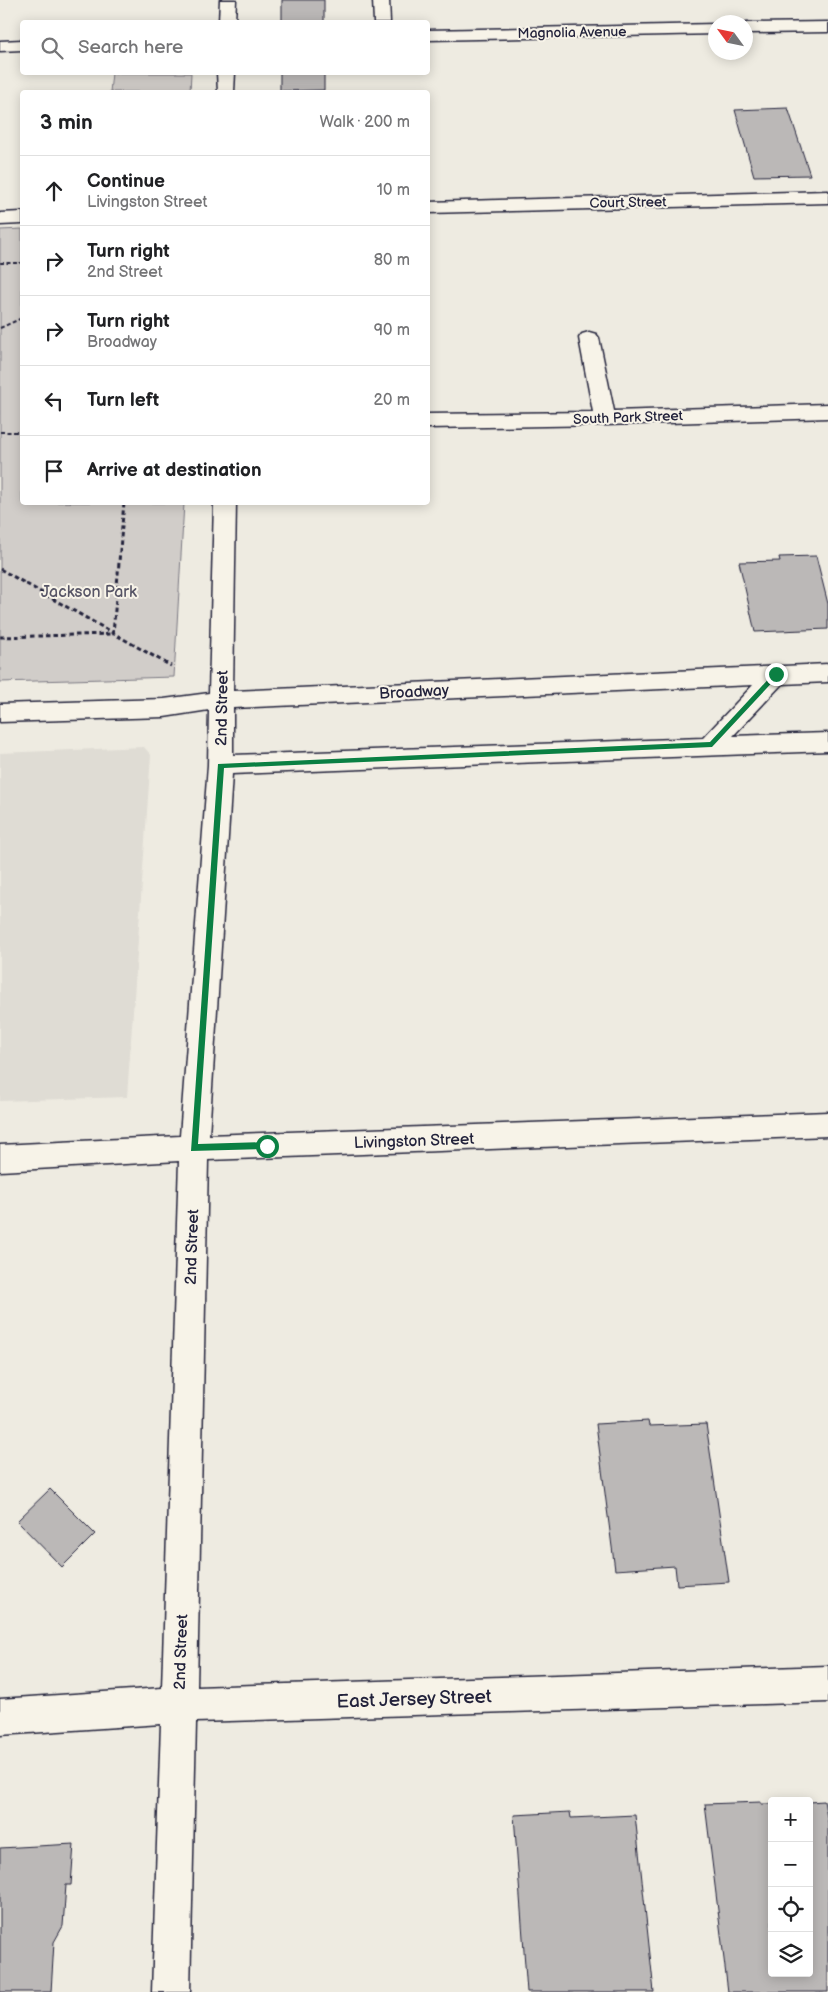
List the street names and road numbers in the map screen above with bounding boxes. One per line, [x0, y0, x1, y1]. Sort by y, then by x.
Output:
street label: Magnolia Avenue [517, 23, 627, 42]
street label: Court Street [589, 193, 667, 212]
street label: South Park Street [573, 407, 684, 428]
street label: 2nd Street [212, 670, 233, 746]
street label: Broadway [379, 681, 450, 704]
street label: Livingston Street [354, 1130, 475, 1153]
street label: 2nd Street [182, 1209, 203, 1285]
street label: 2nd Street [171, 1614, 192, 1690]
street label: East Jersey Street [336, 1685, 492, 1714]

